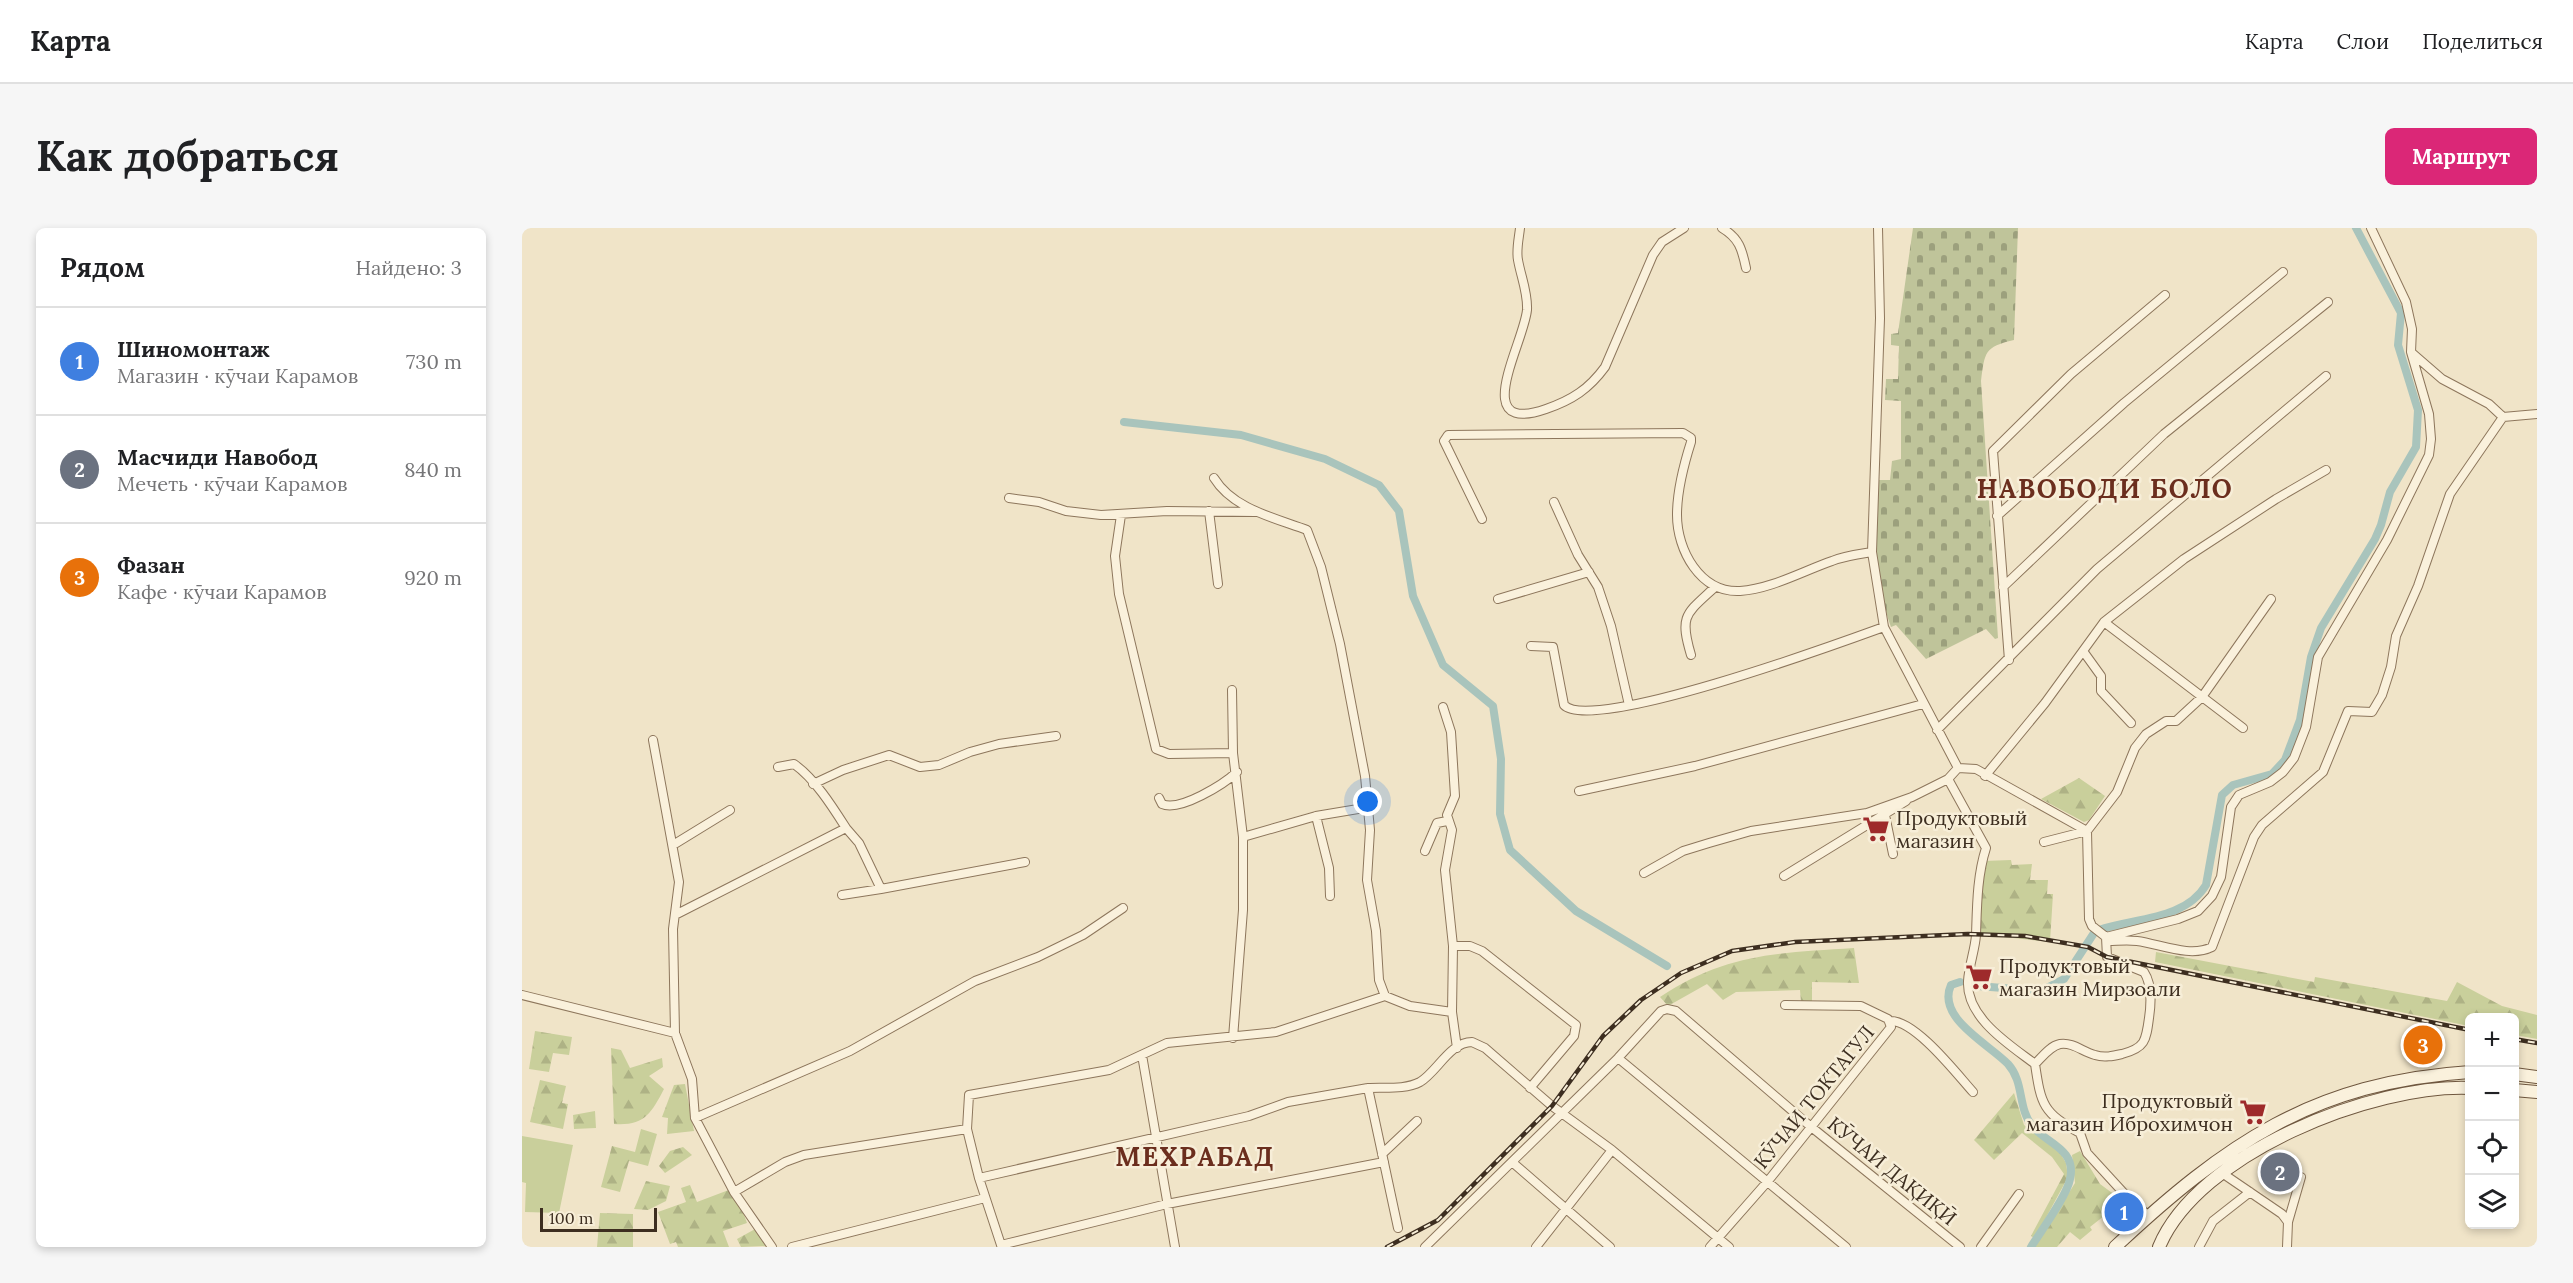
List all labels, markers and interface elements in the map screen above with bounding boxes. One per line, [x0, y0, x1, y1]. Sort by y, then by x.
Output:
text: Карта [30, 23, 111, 59]
text: Карта [2245, 28, 2304, 55]
text: Слои [2337, 28, 2389, 55]
text: Поделиться [2422, 28, 2543, 55]
button: Маршрут [2385, 128, 2537, 185]
text: Как добраться [36, 129, 339, 183]
text: Рядом [60, 251, 145, 284]
text: Найдено: 3 [356, 255, 462, 280]
text: Шиномонтаж [117, 335, 270, 363]
text: 1 [75, 349, 84, 374]
text: 730 m [406, 349, 462, 374]
text: Магазин · кӯчаи Карамов [117, 363, 358, 388]
text: Масчиди Навобод [117, 443, 318, 471]
text: 2 [74, 457, 85, 482]
text: 840 m [404, 457, 462, 482]
text: Мечеть · кӯчаи Карамов [117, 471, 347, 496]
district label: НАВОБОДИ БОЛО [1977, 472, 2233, 505]
text: Фазан [117, 551, 185, 579]
text: 3 [74, 565, 85, 590]
text: 920 m [404, 565, 462, 590]
text: Кафе · кӯчаи Карамов [117, 579, 327, 604]
your location [1353, 787, 1382, 816]
place label: Продуктовый магазин [1896, 805, 2027, 853]
supermarket icon: Продуктовый магазин [1861, 814, 1891, 844]
place label: Продуктовый магазин Мирзоали [1999, 953, 2181, 1001]
supermarket icon: Продуктовый магазин Мирзоали [1964, 962, 1994, 992]
map controls [2465, 1013, 2519, 1229]
button: + [2465, 1013, 2519, 1067]
street label: КӮЧАИ ТОКТАГУЛ [1748, 1020, 1879, 1173]
pin: 3 [2404, 1022, 2442, 1068]
button: − [2465, 1067, 2519, 1121]
place label: Продуктовый магазин Иброхимчон [2026, 1088, 2233, 1136]
supermarket icon: Продуктовый магазин Иброхимчон [2238, 1097, 2268, 1127]
street label: КӮЧАИ ДАҚИҚӢ [1823, 1111, 1962, 1230]
button: locate [2465, 1121, 2519, 1175]
district label: МЕХРАБАД [1115, 1140, 1275, 1173]
pin: 2 [2260, 1150, 2300, 1194]
button: layers [2465, 1175, 2519, 1229]
pin: 1 [2104, 1190, 2144, 1234]
scale bar [540, 1205, 657, 1232]
text: 100 m [549, 1208, 593, 1228]

